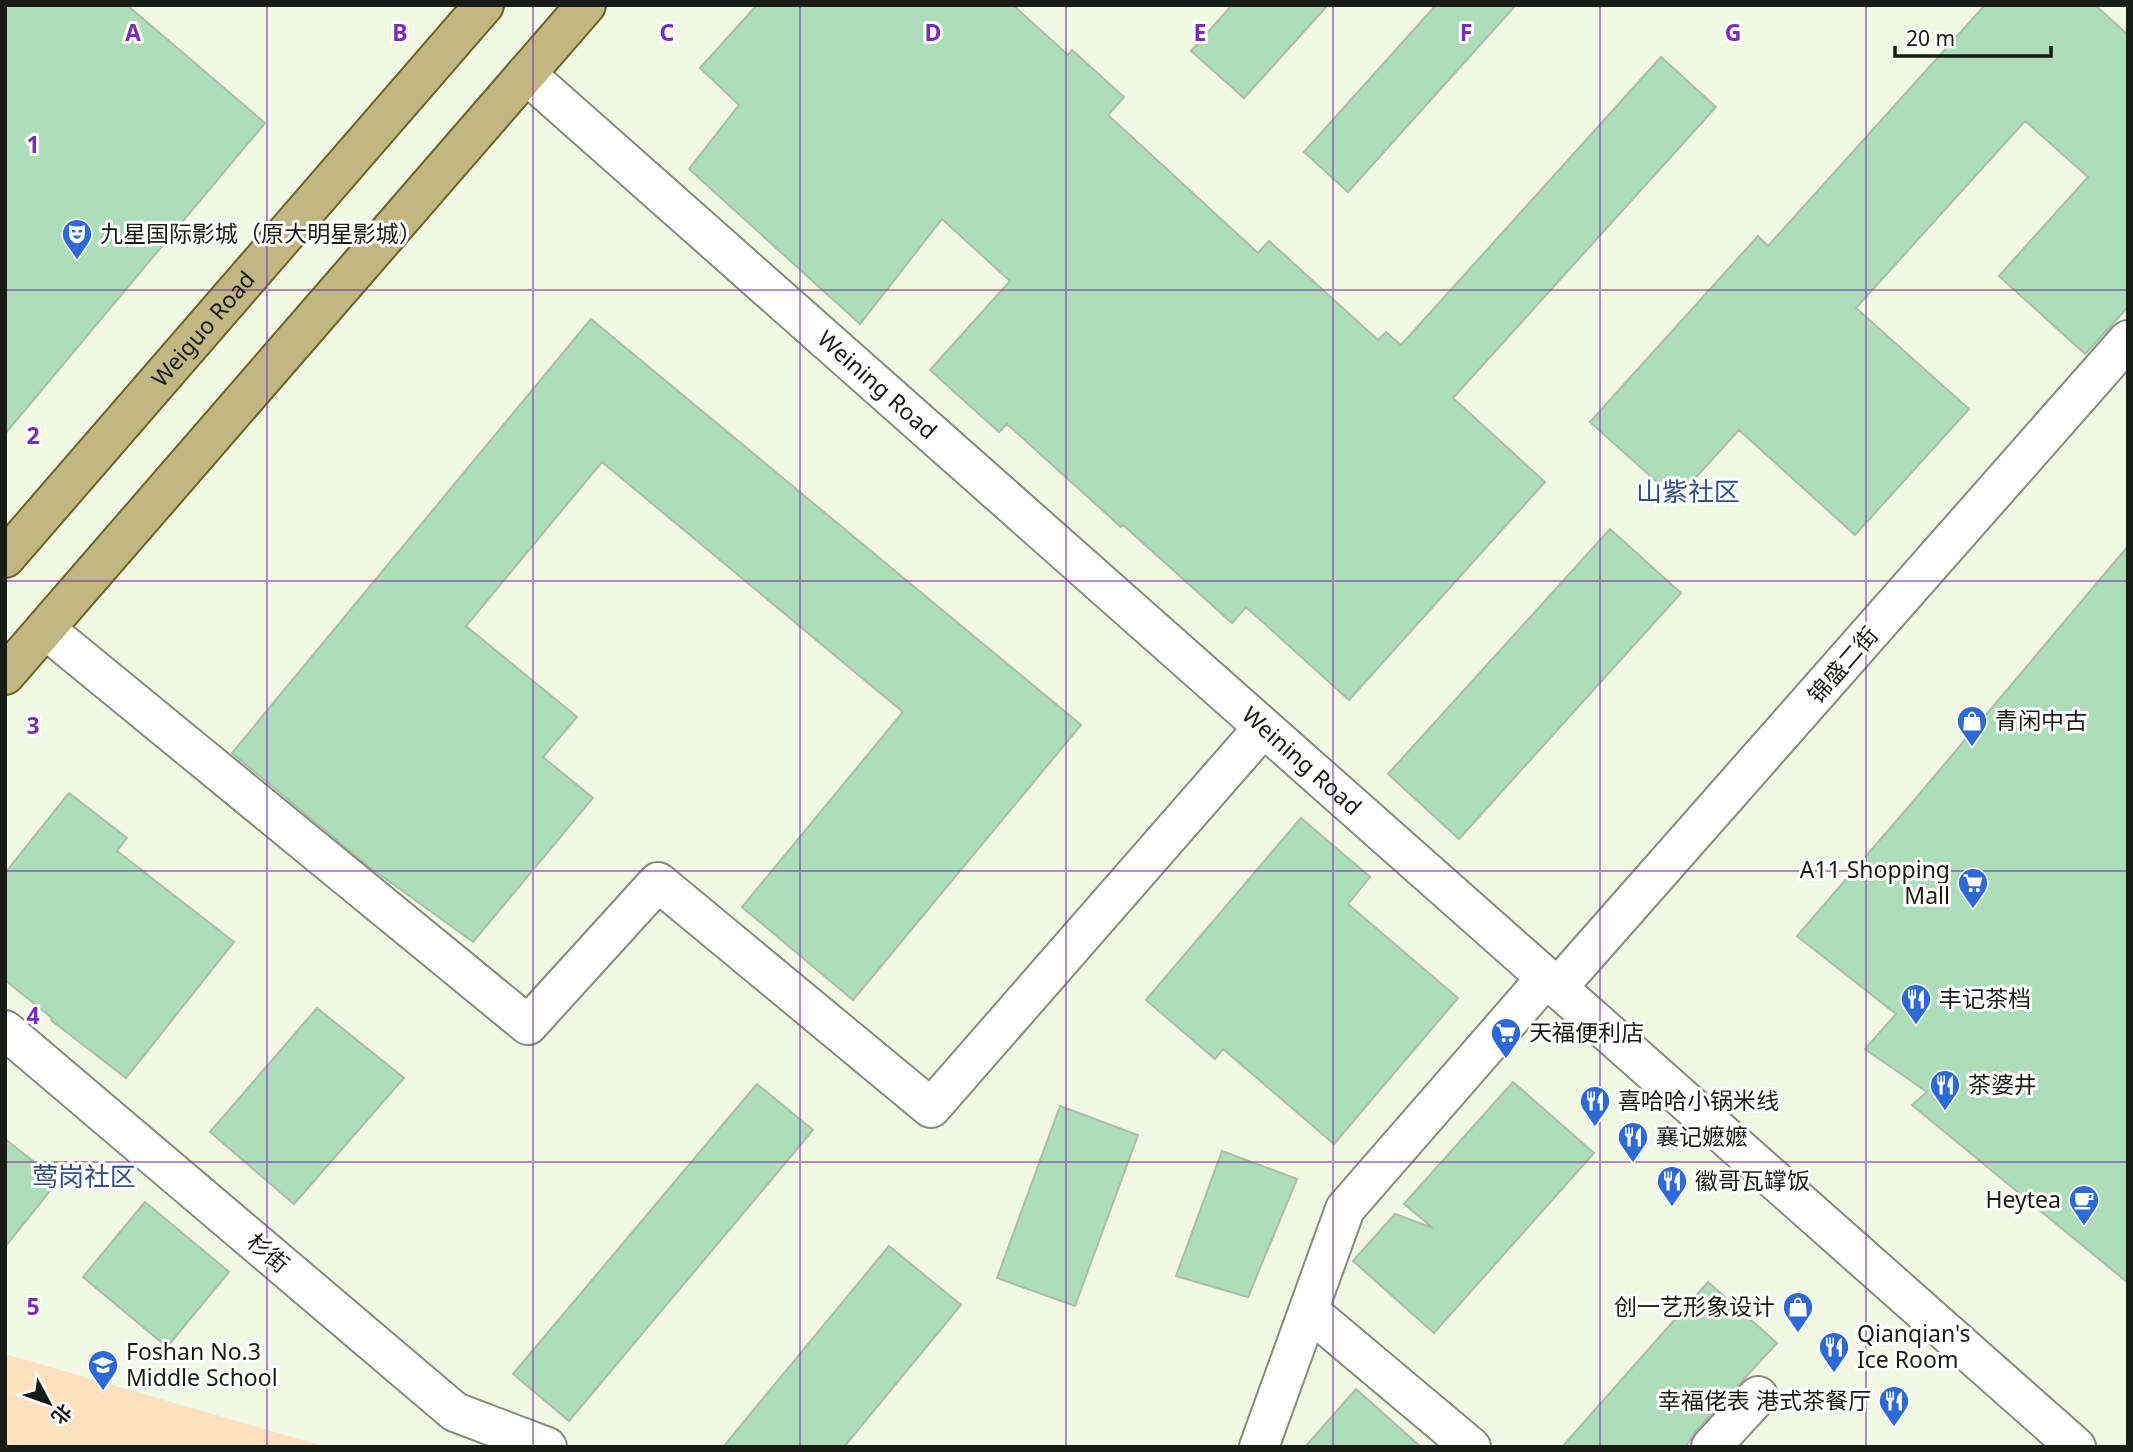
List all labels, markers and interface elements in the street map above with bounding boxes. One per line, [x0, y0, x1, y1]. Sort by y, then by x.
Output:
scale bar [1895, 14, 2051, 58]
text: A [125, 16, 141, 48]
text: B [392, 16, 408, 48]
text: C [660, 16, 675, 48]
text: D [925, 16, 941, 48]
text: E [1194, 16, 1206, 48]
text: F [1460, 16, 1472, 48]
text: G [1725, 16, 1741, 48]
text: 20 m [1906, 24, 1955, 52]
text: 1 [26, 128, 40, 160]
theatre icon: 九星国际影城（原大明星影城） [60, 217, 94, 261]
place label: 九星国际影城（原大明星影城） [100, 217, 422, 249]
street label: Weiguo Road [144, 264, 262, 393]
street label: Weining Road [811, 323, 944, 446]
text: 2 [26, 419, 40, 451]
district label: 山紫社区 [1636, 473, 1740, 509]
street label: 锦盛二街 [1800, 619, 1884, 710]
street label: Weining Road [1236, 699, 1369, 822]
shop icon: 青闲中古 [1955, 704, 1989, 748]
place label: 青闲中古 [1995, 704, 2087, 736]
text: 3 [26, 709, 40, 741]
place label: A11 Shopping Mall [1800, 853, 1950, 911]
supermarket icon: A11 Shopping Mall [1956, 866, 1990, 910]
restaurant icon: 丰记茶档 [1899, 982, 1933, 1026]
place label: 丰记茶档 [1939, 982, 2031, 1014]
text: 4 [26, 999, 40, 1031]
supermarket icon: 天福便利店 [1489, 1016, 1523, 1060]
place label: 天福便利店 [1529, 1016, 1644, 1048]
restaurant icon: 茶婆井 [1928, 1068, 1962, 1112]
place label: 茶婆井 [1968, 1068, 2037, 1100]
restaurant icon: 喜哈哈小锅米线 [1578, 1084, 1612, 1128]
place label: 喜哈哈小锅米线 [1618, 1084, 1779, 1116]
restaurant icon: 襄记嬷嬷 [1616, 1120, 1650, 1164]
place label: 襄记嬷嬷 [1656, 1120, 1748, 1152]
district label: 莺岗社区 [32, 1158, 136, 1194]
restaurant icon: 徽哥瓦罉饭 [1655, 1164, 1689, 1208]
place label: 徽哥瓦罉饭 [1695, 1164, 1810, 1196]
place label: Heytea [1986, 1183, 2061, 1215]
cafe icon: Heytea [2067, 1183, 2101, 1227]
street label: 杉街 [241, 1225, 297, 1279]
text: 5 [26, 1290, 40, 1322]
place label: 创一艺形象设计 [1614, 1290, 1775, 1322]
shop icon: 创一艺形象设计 [1781, 1290, 1815, 1334]
place label: Qianqian's Ice Room [1857, 1317, 1970, 1375]
restaurant icon: Qianqian's Ice Room [1817, 1330, 1851, 1374]
place label: Foshan No.3 Middle School [126, 1335, 278, 1393]
school or university icon: Foshan No.3 Middle School [86, 1348, 120, 1392]
north arrow [14, 1368, 84, 1438]
place label: 幸福佬表 港式茶餐厅 [1658, 1384, 1871, 1416]
restaurant icon: 幸福佬表 港式茶餐厅 [1877, 1384, 1911, 1428]
text: 北 [46, 1398, 78, 1430]

